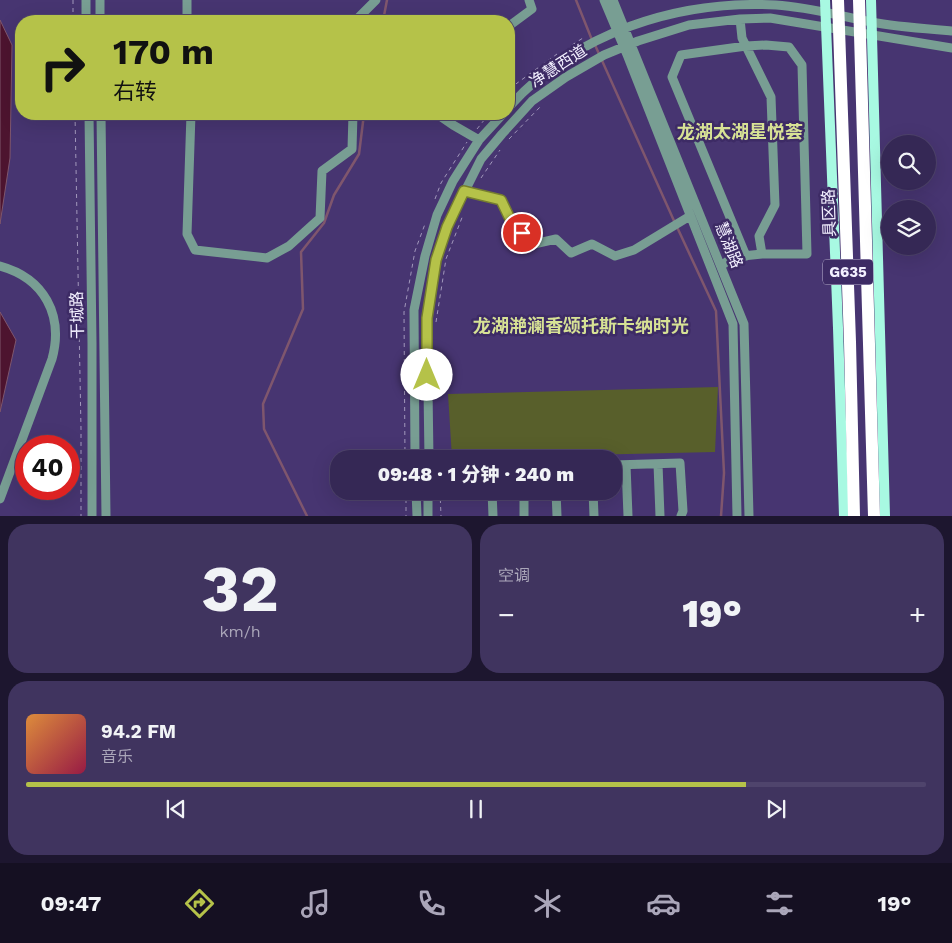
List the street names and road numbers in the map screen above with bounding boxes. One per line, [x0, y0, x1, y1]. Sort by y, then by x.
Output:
street label: 净慧西道 [526, 41, 590, 91]
street label: 具区路 [819, 189, 839, 237]
street label: 慧湖路 [711, 219, 747, 271]
road number: G635 [823, 260, 873, 284]
street label: 干城路 [67, 291, 87, 339]

